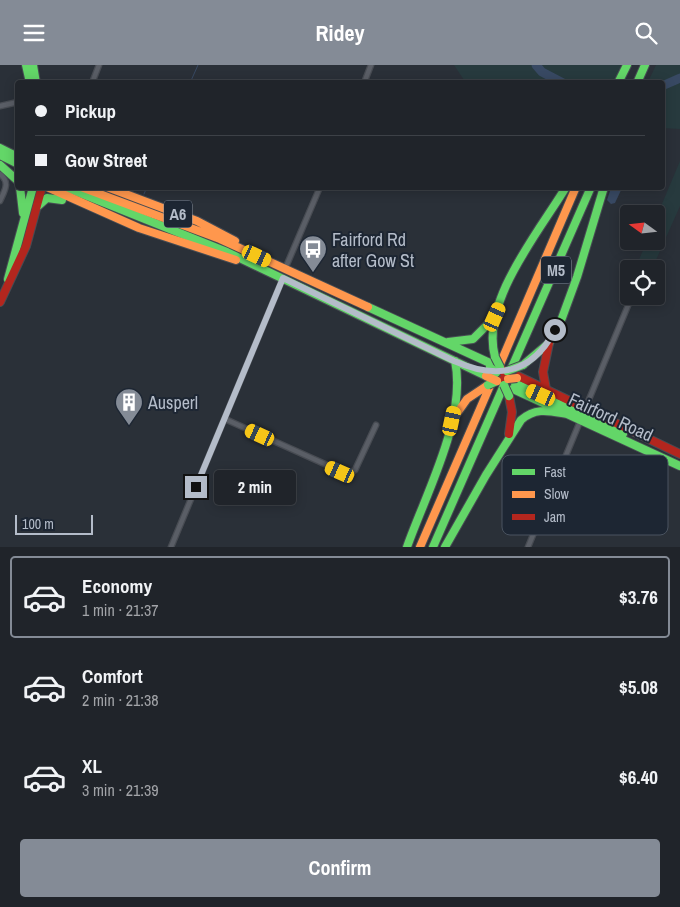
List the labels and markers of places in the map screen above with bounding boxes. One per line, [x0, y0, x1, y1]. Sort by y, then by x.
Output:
place label: Fairford Rd after Gow St [332, 227, 414, 273]
bus stop icon: Fairford Rd after Gow St [298, 234, 328, 273]
building icon: Ausperl [114, 387, 144, 426]
place label: Ausperl [147, 390, 198, 415]

